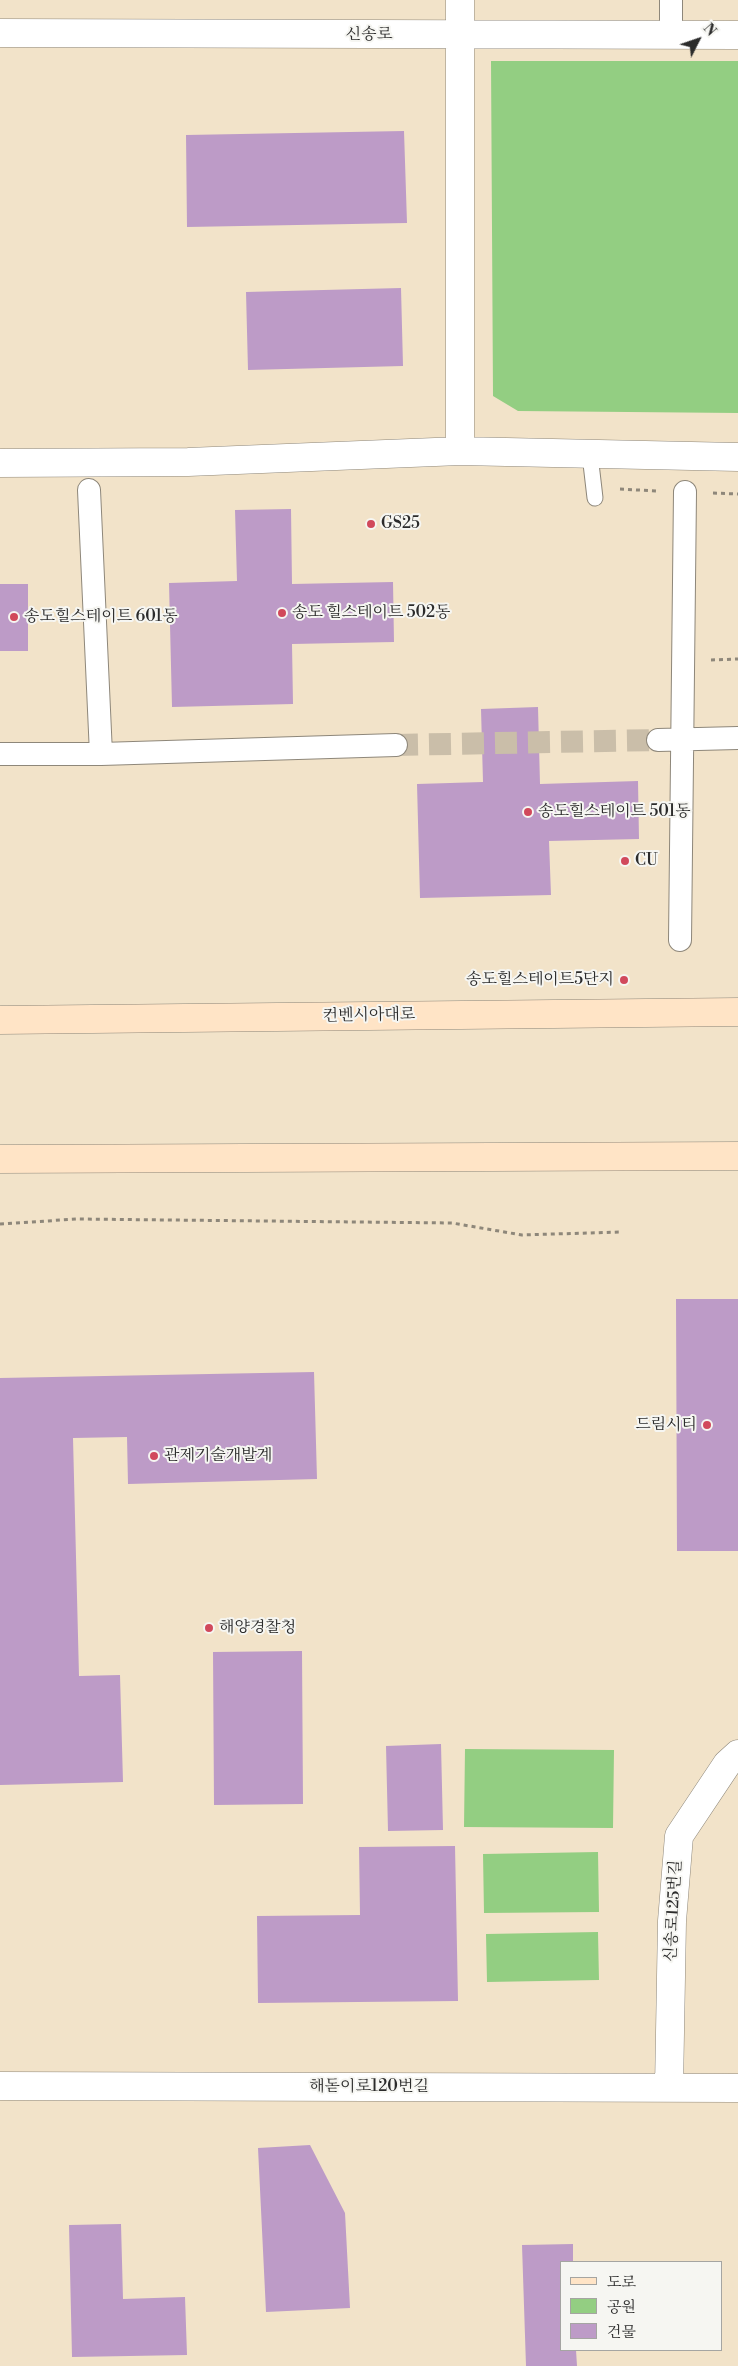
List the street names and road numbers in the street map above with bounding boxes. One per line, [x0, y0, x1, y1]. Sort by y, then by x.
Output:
street label: 신송로 [346, 25, 392, 45]
street label: 컨벤시아대로 [322, 1006, 416, 1026]
street label: 신송로125번길 [662, 1859, 686, 1963]
street label: 해돋이로120번길 [309, 2077, 429, 2097]

